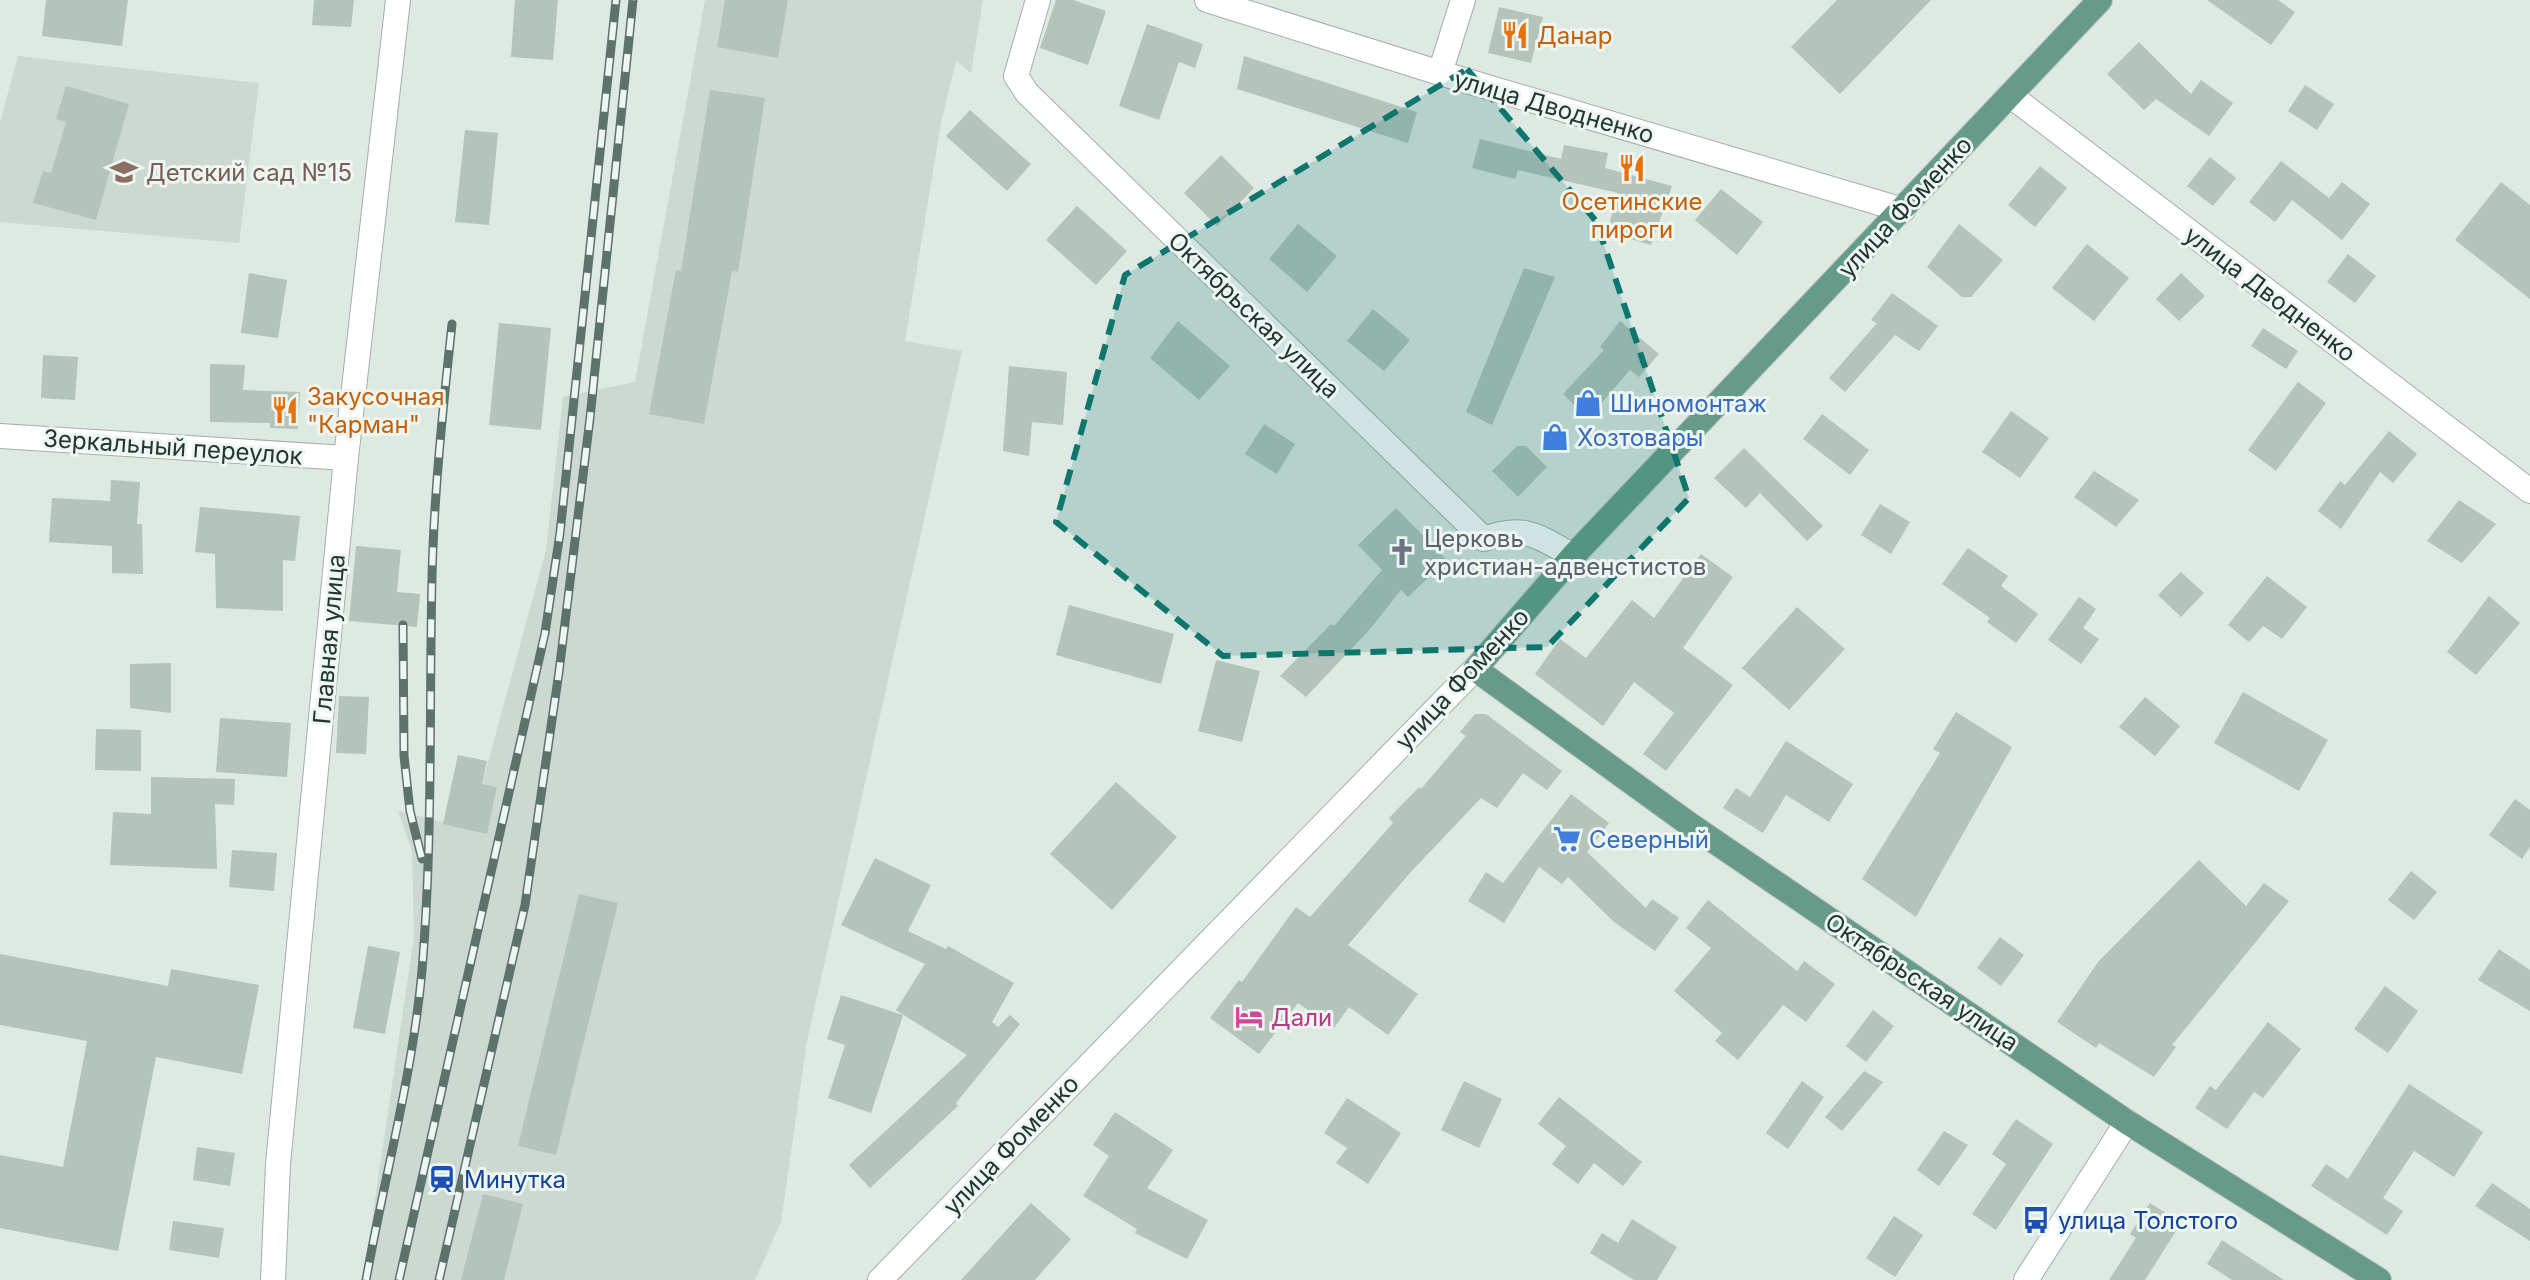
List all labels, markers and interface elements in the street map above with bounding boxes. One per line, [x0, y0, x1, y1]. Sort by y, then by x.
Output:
restaurant icon: Данар [1500, 20, 1530, 50]
place label: Данар [1537, 21, 1613, 50]
street label: улица Дводненко [1451, 65, 1657, 149]
street label: улица Фоменко [1832, 130, 1978, 284]
restaurant icon: Осетинские пироги [1617, 153, 1647, 183]
school or university icon: Детский сад №15 [109, 157, 139, 187]
place label: Детский сад №15 [146, 158, 352, 187]
place label: Осетинские пироги [1562, 187, 1702, 244]
street label: улица Дводненко [2179, 220, 2361, 368]
street label: Октябрьская улица [1162, 226, 1346, 404]
place label: Закусочная "Карман" [307, 382, 445, 439]
shop icon: Шиномонтаж [1573, 388, 1603, 418]
place label: Шиномонтаж [1610, 389, 1767, 418]
restaurant icon: Закусочная "Карман" [270, 395, 300, 425]
shop icon: Хозтовары [1540, 422, 1570, 452]
street label: Зеркальный переулок [42, 423, 304, 471]
place label: Хозтовары [1577, 423, 1704, 452]
place label: Церковь христиан-адвенстистов [1424, 524, 1706, 581]
church icon: Церковь христиан-адвенстистов [1387, 537, 1417, 567]
street label: Главная улица [307, 553, 351, 725]
street label: улица Фоменко [1389, 602, 1535, 756]
supermarket icon: Северный [1552, 824, 1582, 854]
place label: Северный [1589, 825, 1709, 854]
street label: Октябрьская улица [1820, 907, 2024, 1057]
hotel icon: Дали [1234, 1002, 1264, 1032]
place label: Дали [1271, 1003, 1332, 1032]
street label: улица Фоменко [937, 1069, 1085, 1221]
station icon: Минутка [427, 1164, 457, 1194]
place label: Минутка [464, 1165, 566, 1194]
bus stop icon: улица Толстого [2021, 1205, 2051, 1235]
place label: улица Толстого [2058, 1206, 2238, 1235]

